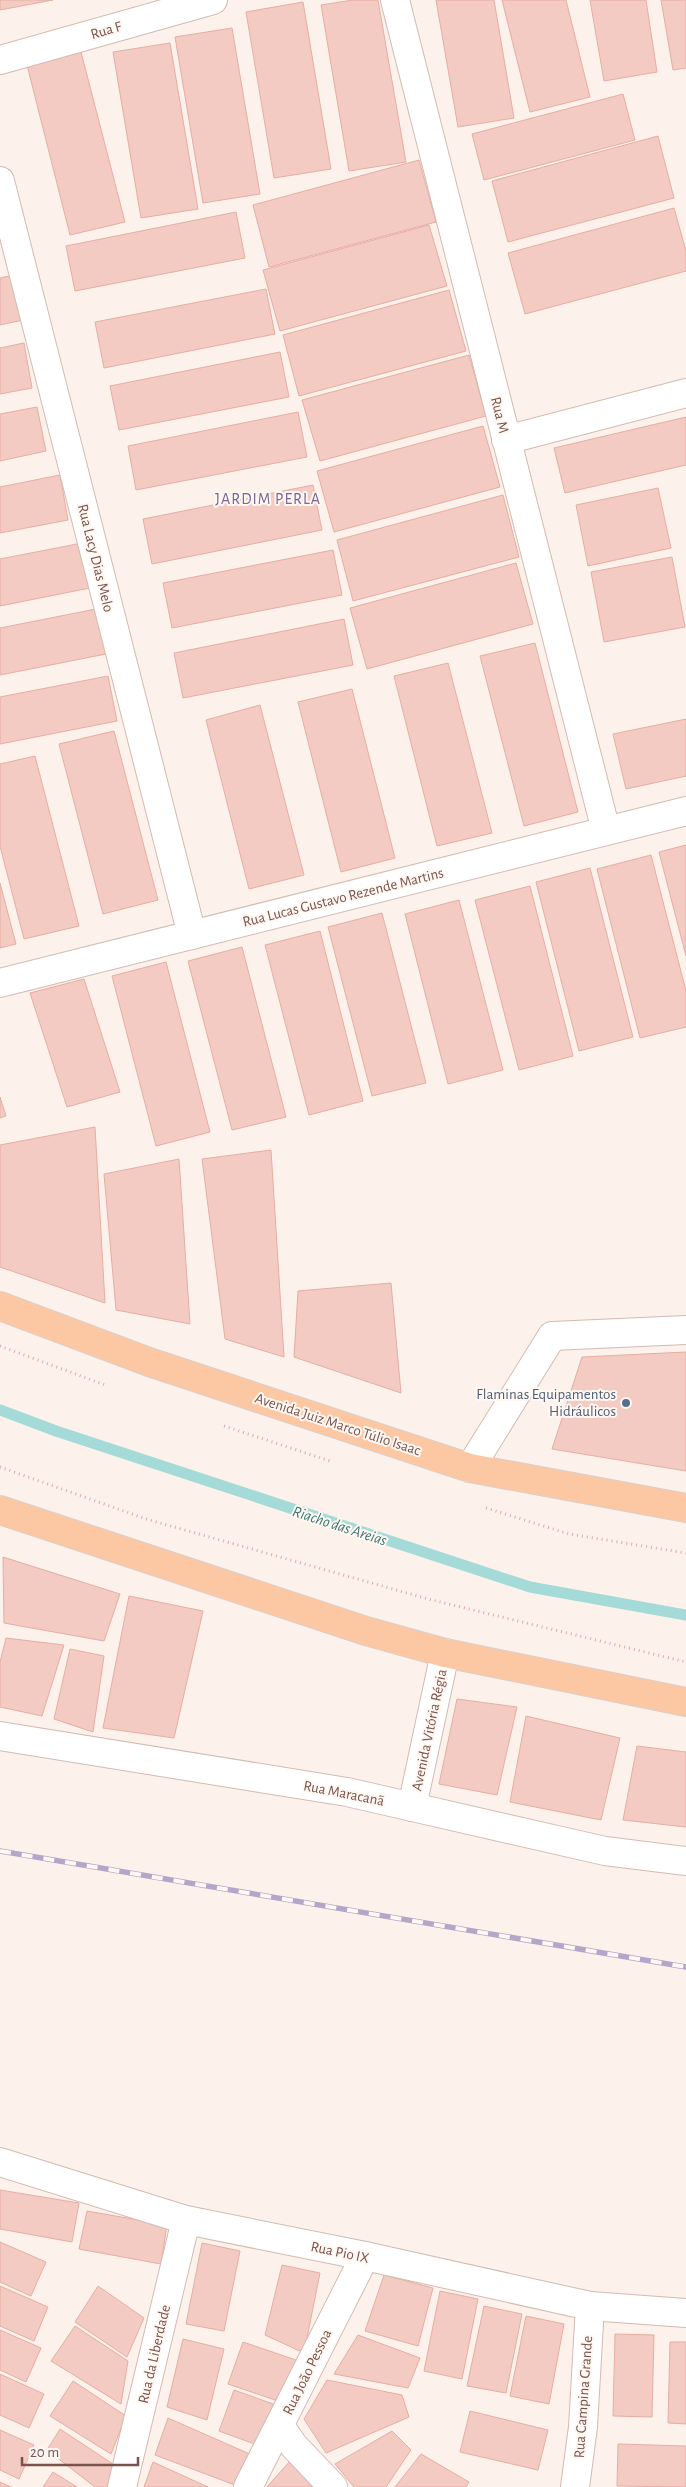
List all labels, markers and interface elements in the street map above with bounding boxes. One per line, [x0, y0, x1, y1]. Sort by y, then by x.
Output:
street label: Rua F [89, 19, 124, 42]
street label: Rua M [488, 395, 511, 435]
district label: JARDIM PERLA [215, 491, 321, 507]
street label: Rua Lacy Dias Melo [75, 503, 116, 614]
street label: Rua Lucas Gustavo Rezende Martins [241, 865, 445, 930]
place label: Flaminas Equipamentos Hidráulicos [476, 1387, 616, 1419]
street label: Avenida Juiz Marco Túlio Isaac [253, 1391, 423, 1458]
marker: Flaminas Equipamentos Hidráulicos [620, 1397, 632, 1409]
water label: Riacho das Areias [291, 1503, 389, 1549]
street label: Avenida Vitória Régia [409, 1668, 450, 1792]
street label: Rua Maracanã [302, 1778, 386, 1809]
street label: Rua Pio IX [309, 2239, 371, 2266]
street label: Rua da Liberdade [136, 2303, 173, 2405]
street label: Rua João Pessoa [280, 2327, 335, 2417]
street label: Rua Campina Grande [572, 2335, 595, 2459]
scale bar [22, 2434, 139, 2466]
text: 20 m [30, 2445, 59, 2460]

